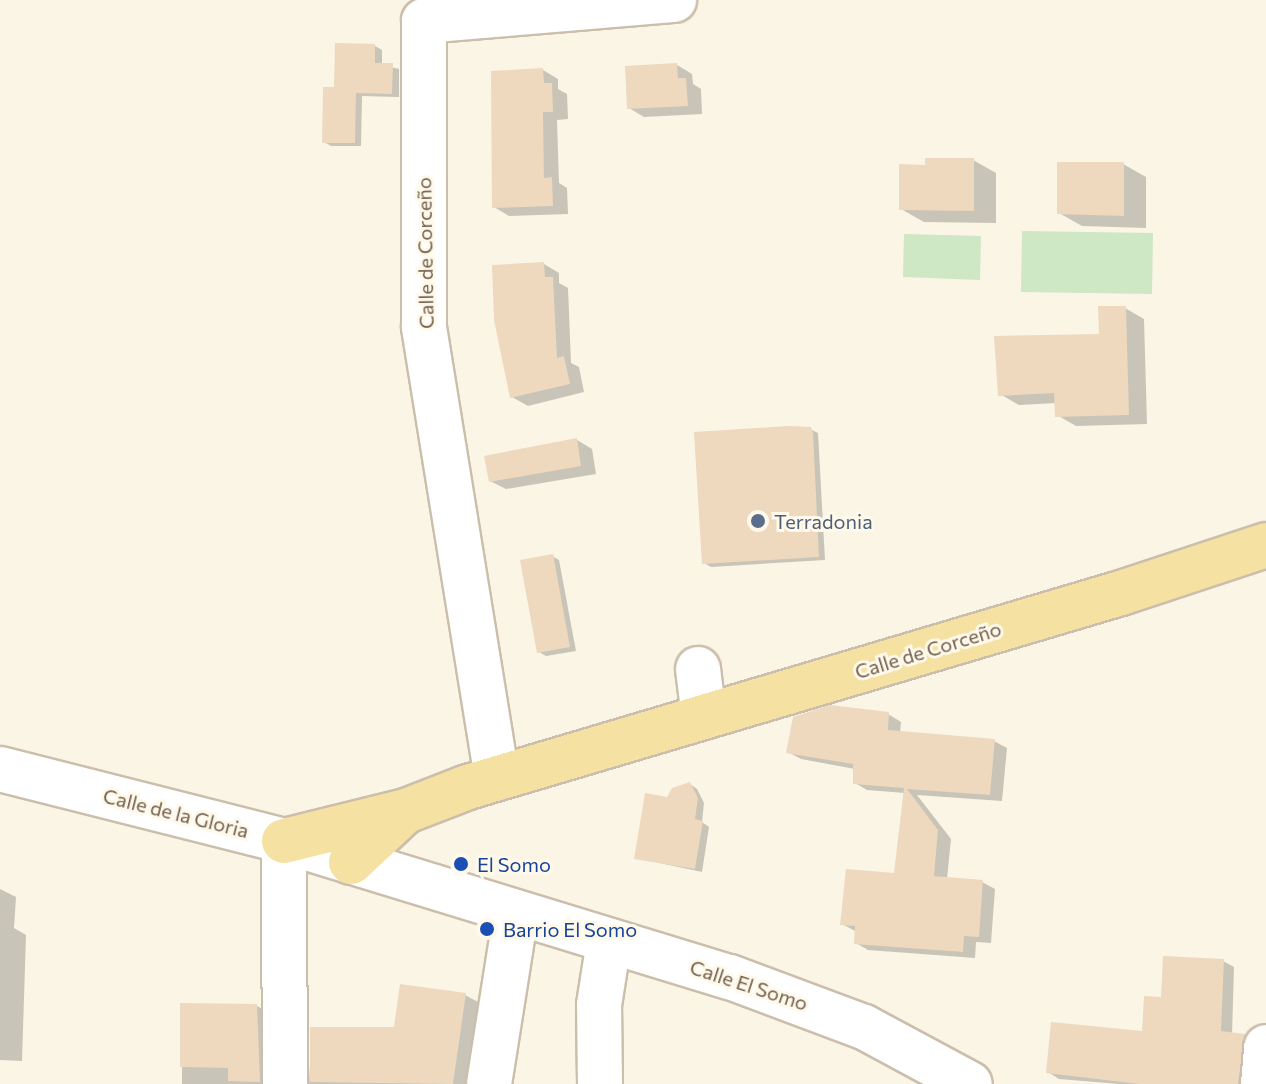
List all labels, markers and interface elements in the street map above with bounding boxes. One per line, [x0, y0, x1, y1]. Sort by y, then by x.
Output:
street label: Calle de Corceño [412, 177, 438, 329]
place label: Terradonia [774, 509, 873, 533]
marker: Terradonia [749, 512, 767, 530]
street label: Calle de Corceño [852, 616, 1004, 684]
street label: Calle de la Gloria [101, 783, 251, 843]
place label: El Somo [477, 852, 551, 876]
marker: El Somo [452, 855, 470, 873]
place label: Barrio El Somo [503, 917, 637, 941]
marker: Barrio El Somo [478, 920, 496, 938]
street label: Calle El Somo [687, 955, 811, 1015]

